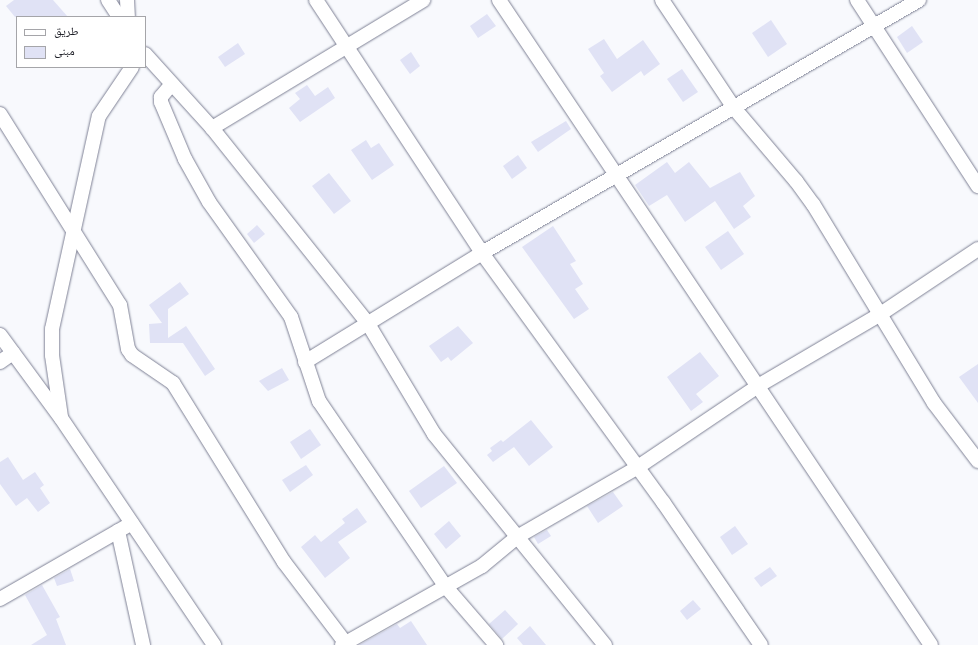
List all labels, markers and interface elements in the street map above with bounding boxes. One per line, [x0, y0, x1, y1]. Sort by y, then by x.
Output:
legend [16, 16, 146, 68]
text: طريق [54, 23, 79, 39]
text: مبنى [54, 43, 75, 59]

